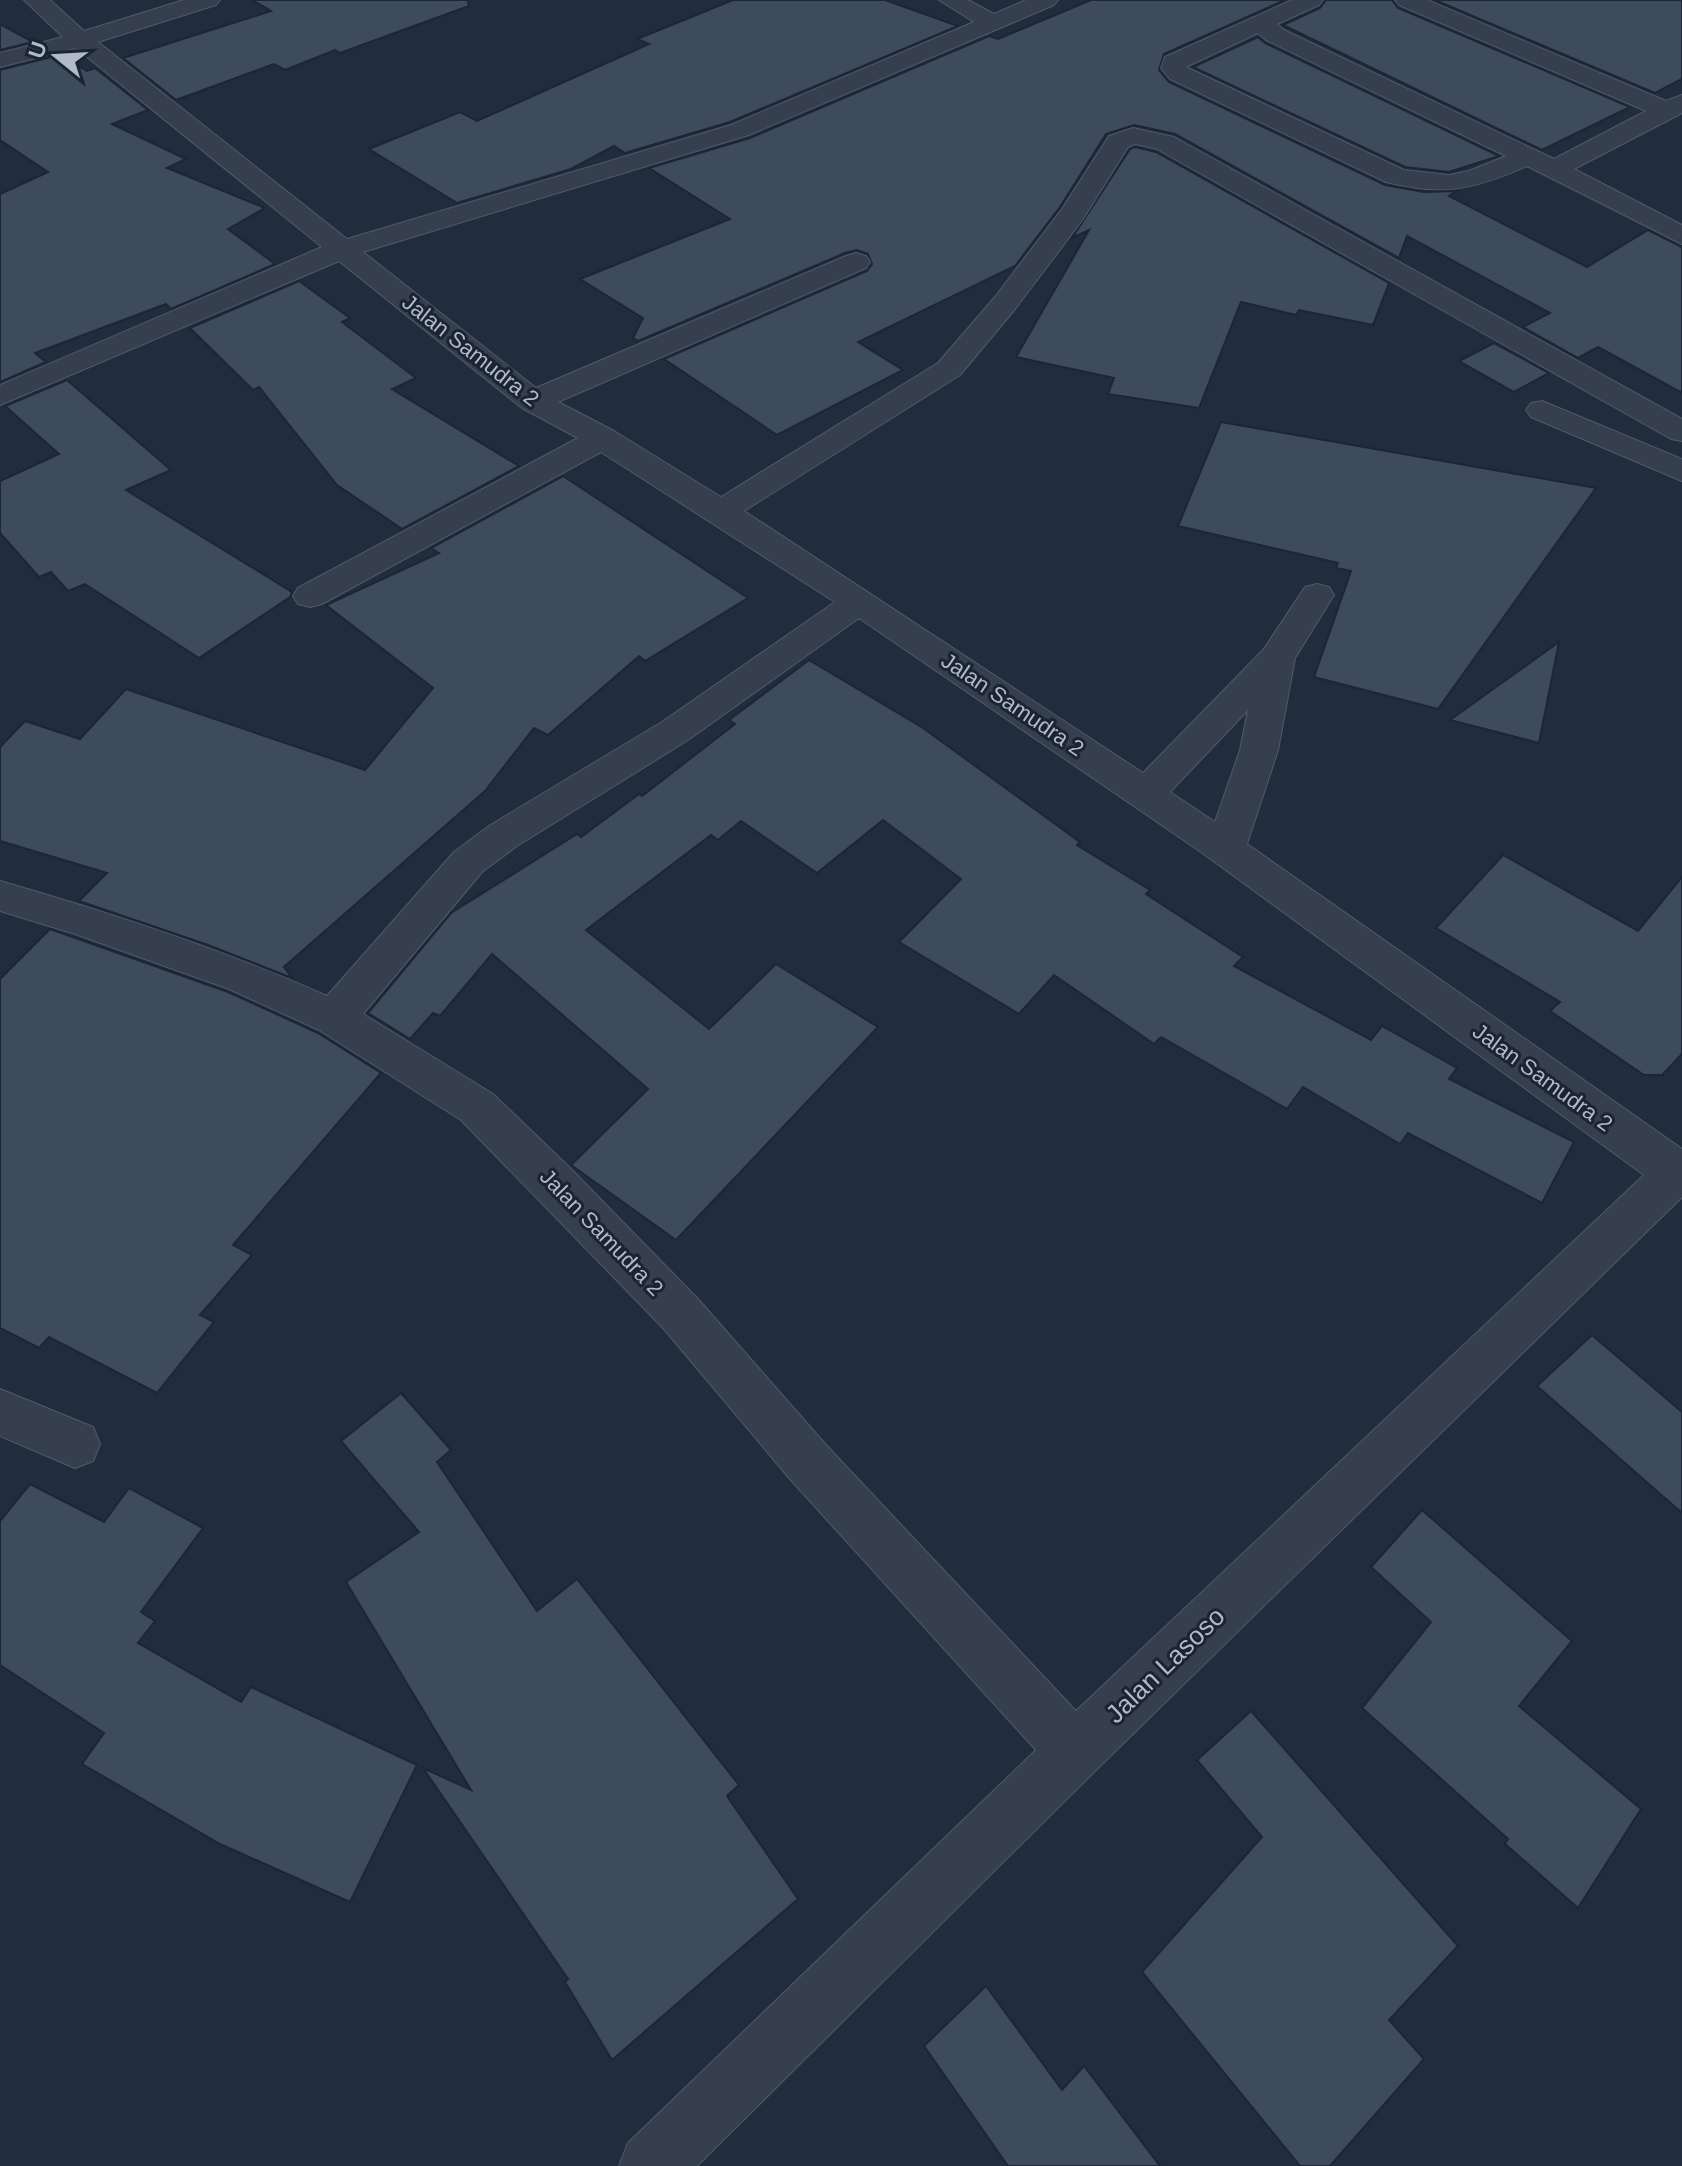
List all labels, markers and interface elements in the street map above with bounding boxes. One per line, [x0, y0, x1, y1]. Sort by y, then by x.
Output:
north arrow [16, 16, 96, 96]
text: U [23, 39, 52, 61]
street label: Jalan Samudra 2 [397, 289, 544, 411]
street label: Jalan Samudra 2 [937, 648, 1089, 761]
street label: Jalan Samudra 2 [1468, 1018, 1617, 1136]
street label: Jalan Samudra 2 [535, 1164, 668, 1301]
street label: Jalan Lasoso [1099, 1601, 1231, 1729]

